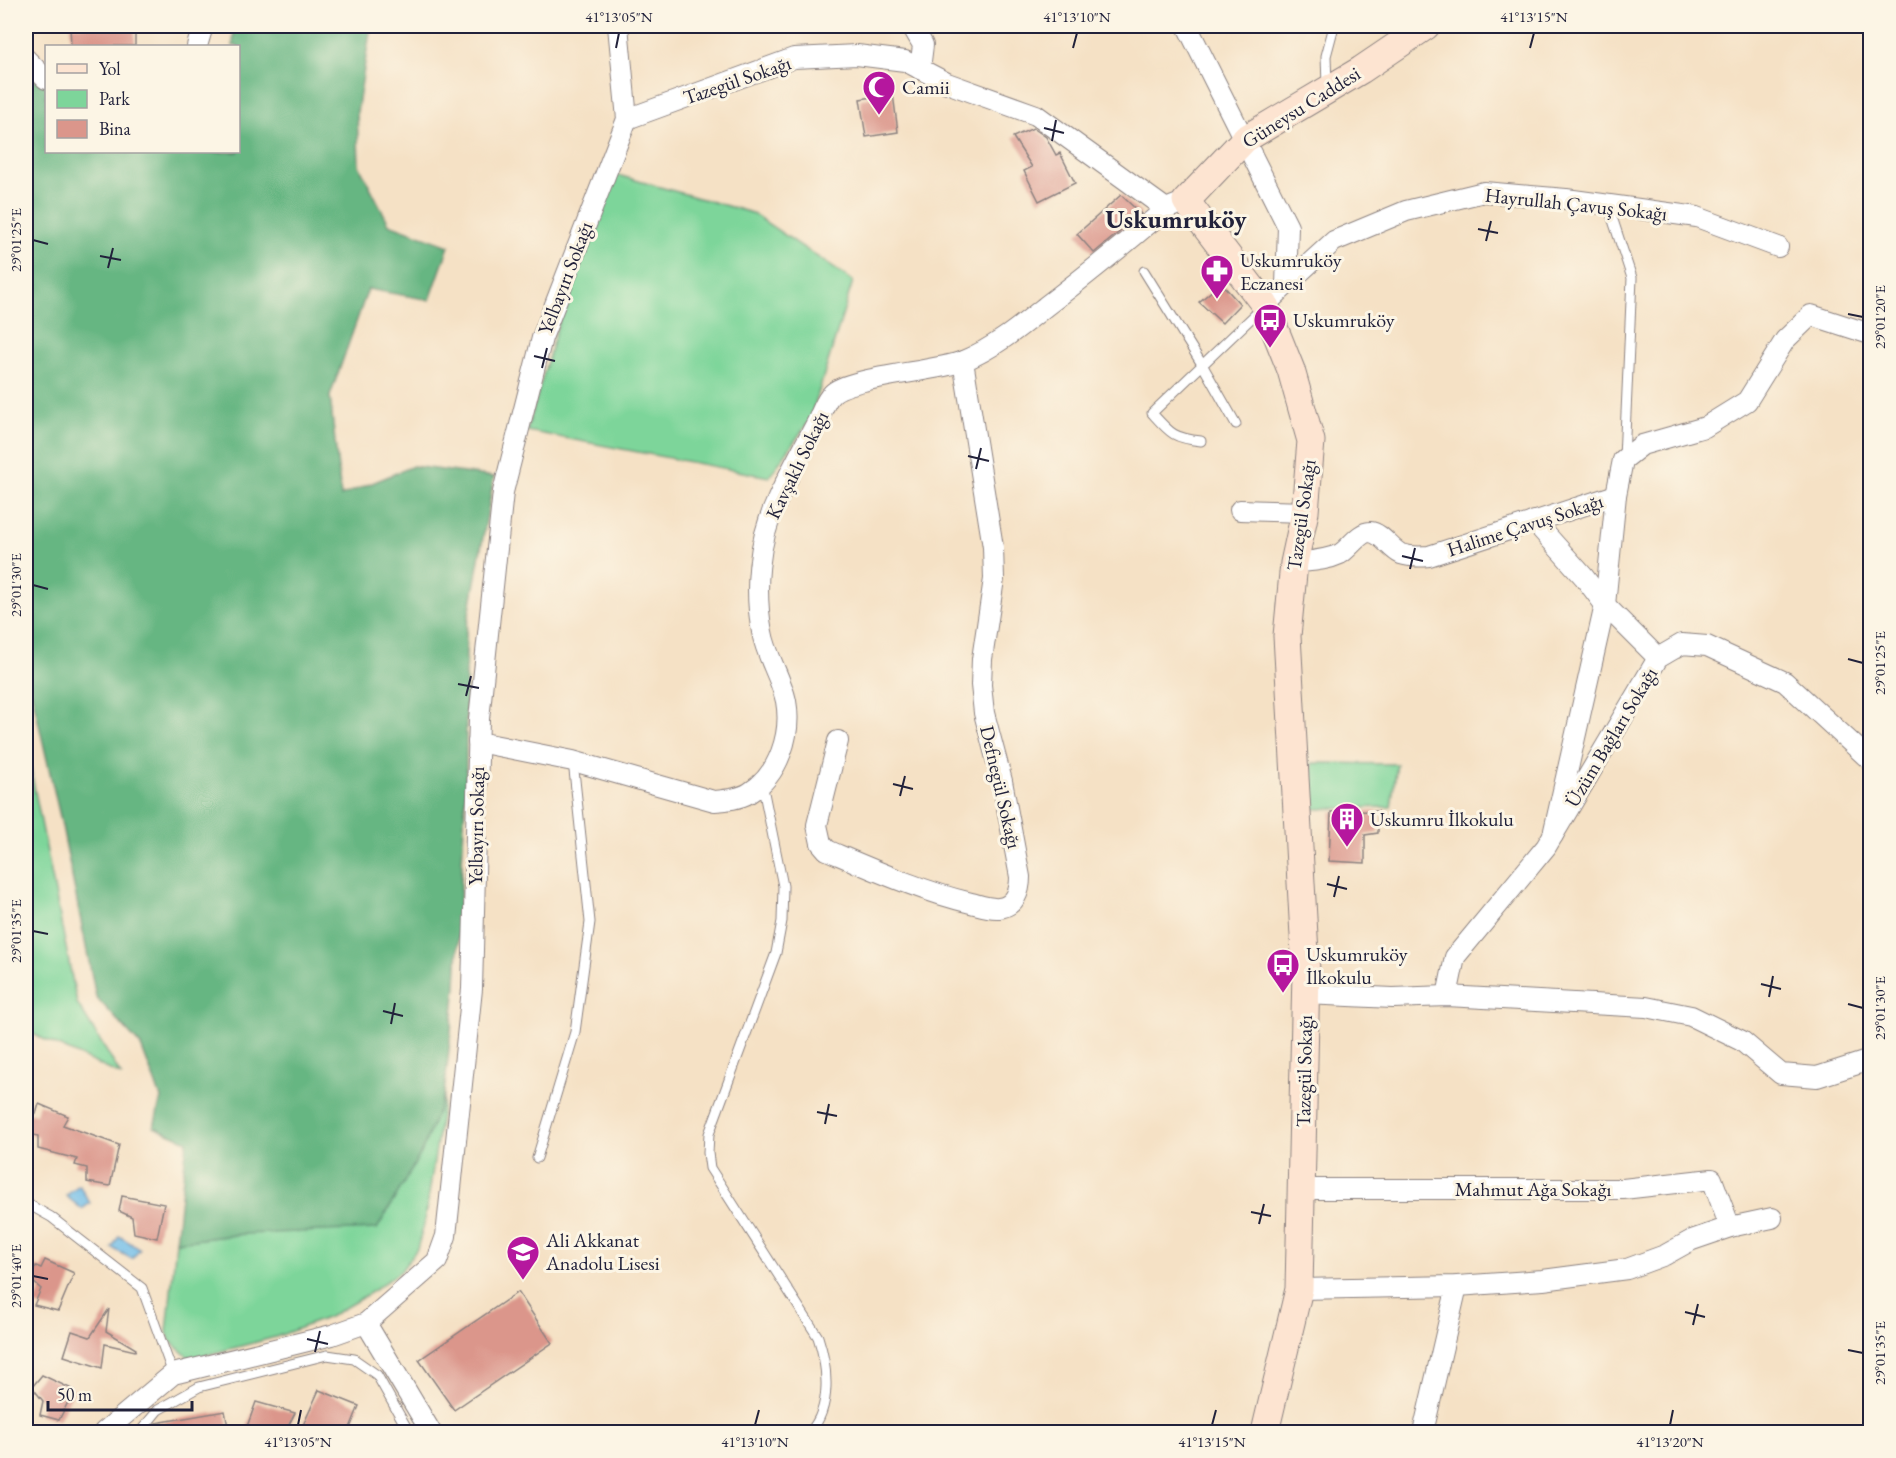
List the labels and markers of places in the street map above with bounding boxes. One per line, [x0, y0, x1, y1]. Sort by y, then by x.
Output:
mosque icon: Camii [861, 69, 897, 116]
place label: Camii [902, 74, 950, 100]
place label: Uskumruköy Eczanesi [1240, 247, 1342, 296]
pharmacy icon: Uskumruköy Eczanesi [1199, 253, 1235, 300]
bus stop icon: Uskumruköy [1252, 302, 1288, 349]
place label: Uskumruköy [1293, 307, 1395, 333]
building icon: Uskumru İlkokulu [1329, 801, 1365, 848]
place label: Uskumru İlkokulu [1370, 806, 1514, 832]
place label: Uskumruköy İlkokulu [1306, 941, 1408, 990]
bus stop icon: Uskumruköy İlkokulu [1265, 947, 1301, 994]
place label: Ali Akkanat Anadolu Lisesi [545, 1227, 660, 1276]
school or university icon: Ali Akkanat Anadolu Lisesi [505, 1234, 541, 1281]

